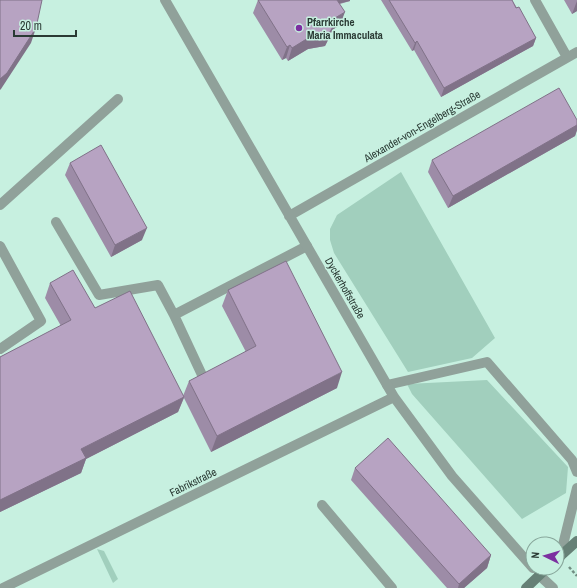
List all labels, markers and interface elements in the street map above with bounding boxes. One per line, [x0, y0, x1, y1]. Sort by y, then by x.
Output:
scale bar [14, 12, 76, 38]
place label: Pfarrkirche Maria Immaculata [307, 15, 383, 42]
text: 20 m [20, 18, 42, 34]
marker: Pfarrkirche Maria Immaculata [294, 23, 304, 33]
street label: Alexander-von-Engelberg-Straße [360, 87, 483, 166]
street label: Dyckerhoffstraße [322, 255, 368, 321]
street label: Fabrikstraße [167, 465, 219, 499]
north arrow [525, 536, 565, 576]
text: N [528, 551, 542, 559]

